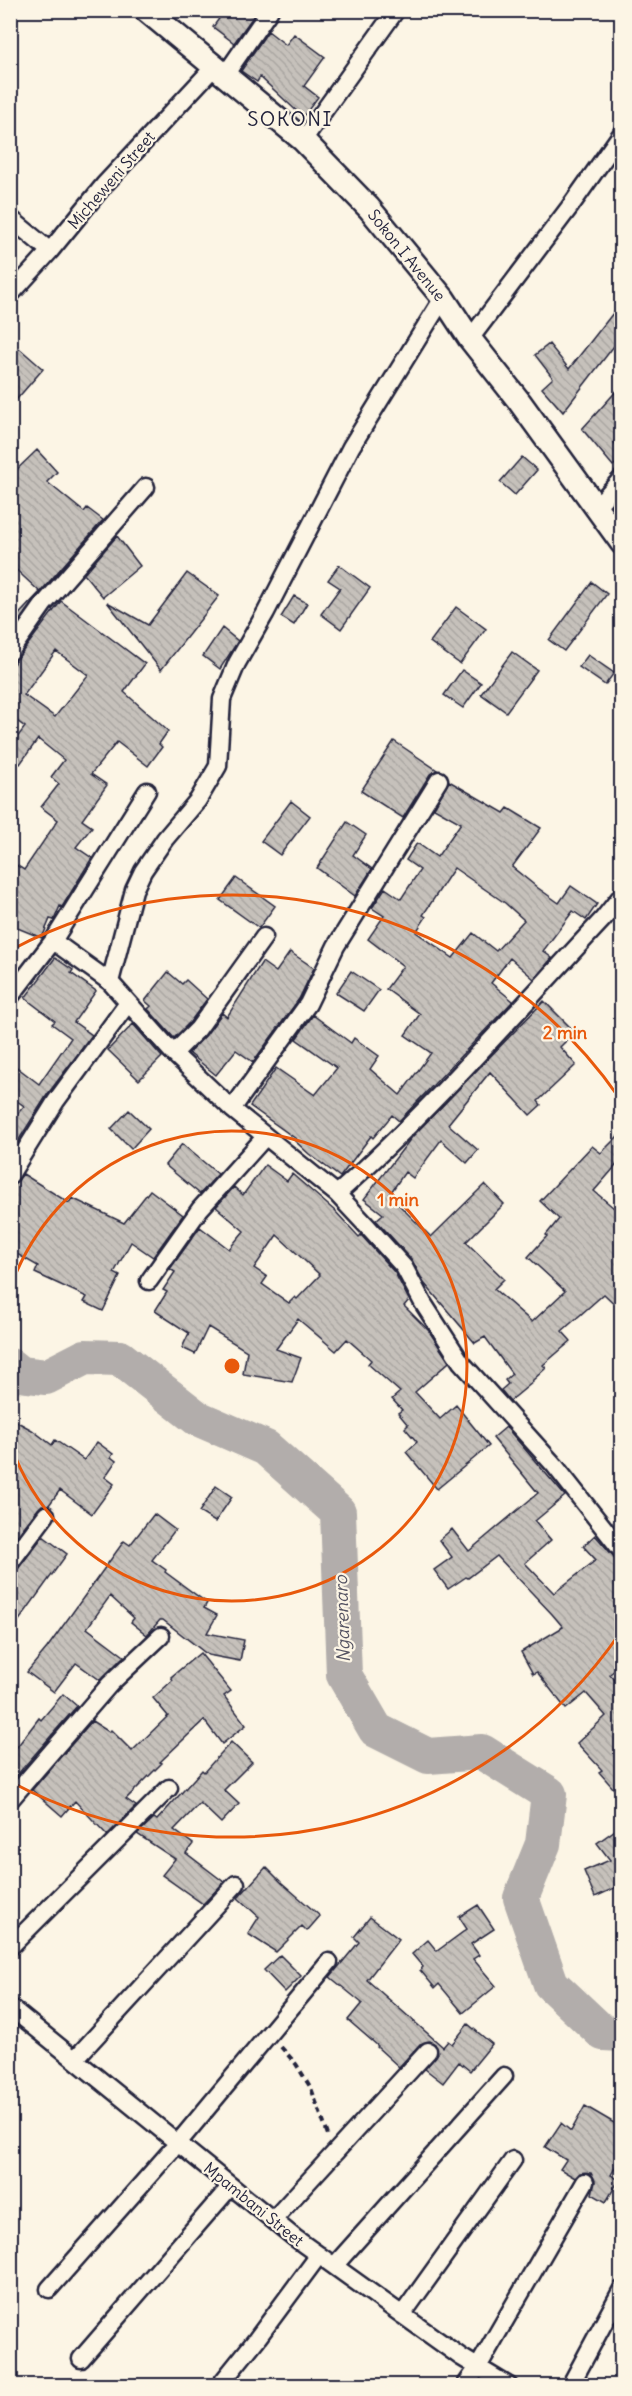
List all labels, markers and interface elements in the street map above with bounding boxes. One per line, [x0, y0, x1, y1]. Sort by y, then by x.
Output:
district label: SOKONI [247, 106, 333, 131]
street label: Micheweni Street [63, 127, 159, 233]
street label: Sokon I Avenue [364, 205, 450, 305]
text: 2 min [543, 1021, 588, 1044]
text: 1 min [377, 1188, 419, 1211]
centre of rings [222, 1356, 242, 1376]
water label: Ngarenaro [329, 1574, 355, 1663]
street label: Mpambani Street [200, 2158, 308, 2251]

